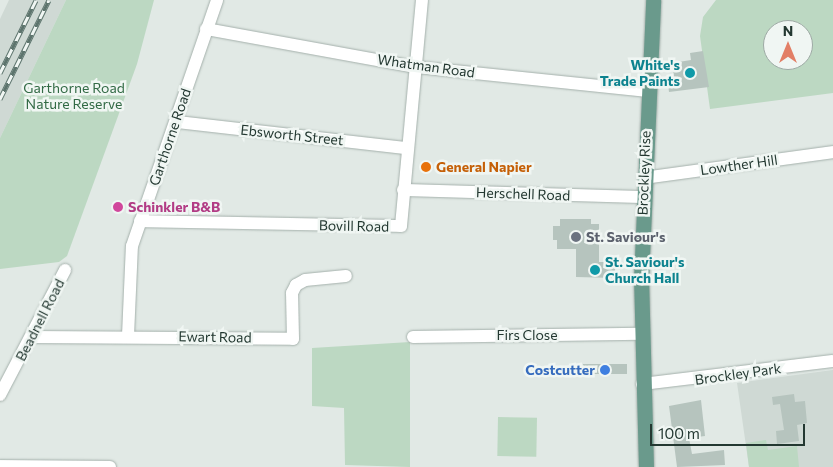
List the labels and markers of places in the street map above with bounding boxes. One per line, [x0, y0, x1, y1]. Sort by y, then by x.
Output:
place label: White's Trade Paints [600, 57, 680, 90]
marker: White's Trade Paints [684, 67, 696, 79]
place label: General Napier [436, 159, 532, 175]
marker: General Napier [420, 161, 432, 173]
place label: Schinkler B&B [128, 199, 220, 215]
marker: Schinkler B&B [112, 201, 124, 213]
place label: St. Saviour's [586, 229, 665, 245]
marker: St. Saviour's [570, 231, 582, 243]
place label: St. Saviour's Church Hall [605, 254, 684, 286]
marker: St. Saviour's Church Hall [589, 264, 601, 276]
place label: Costcutter [525, 362, 595, 378]
marker: Costcutter [599, 364, 611, 376]

